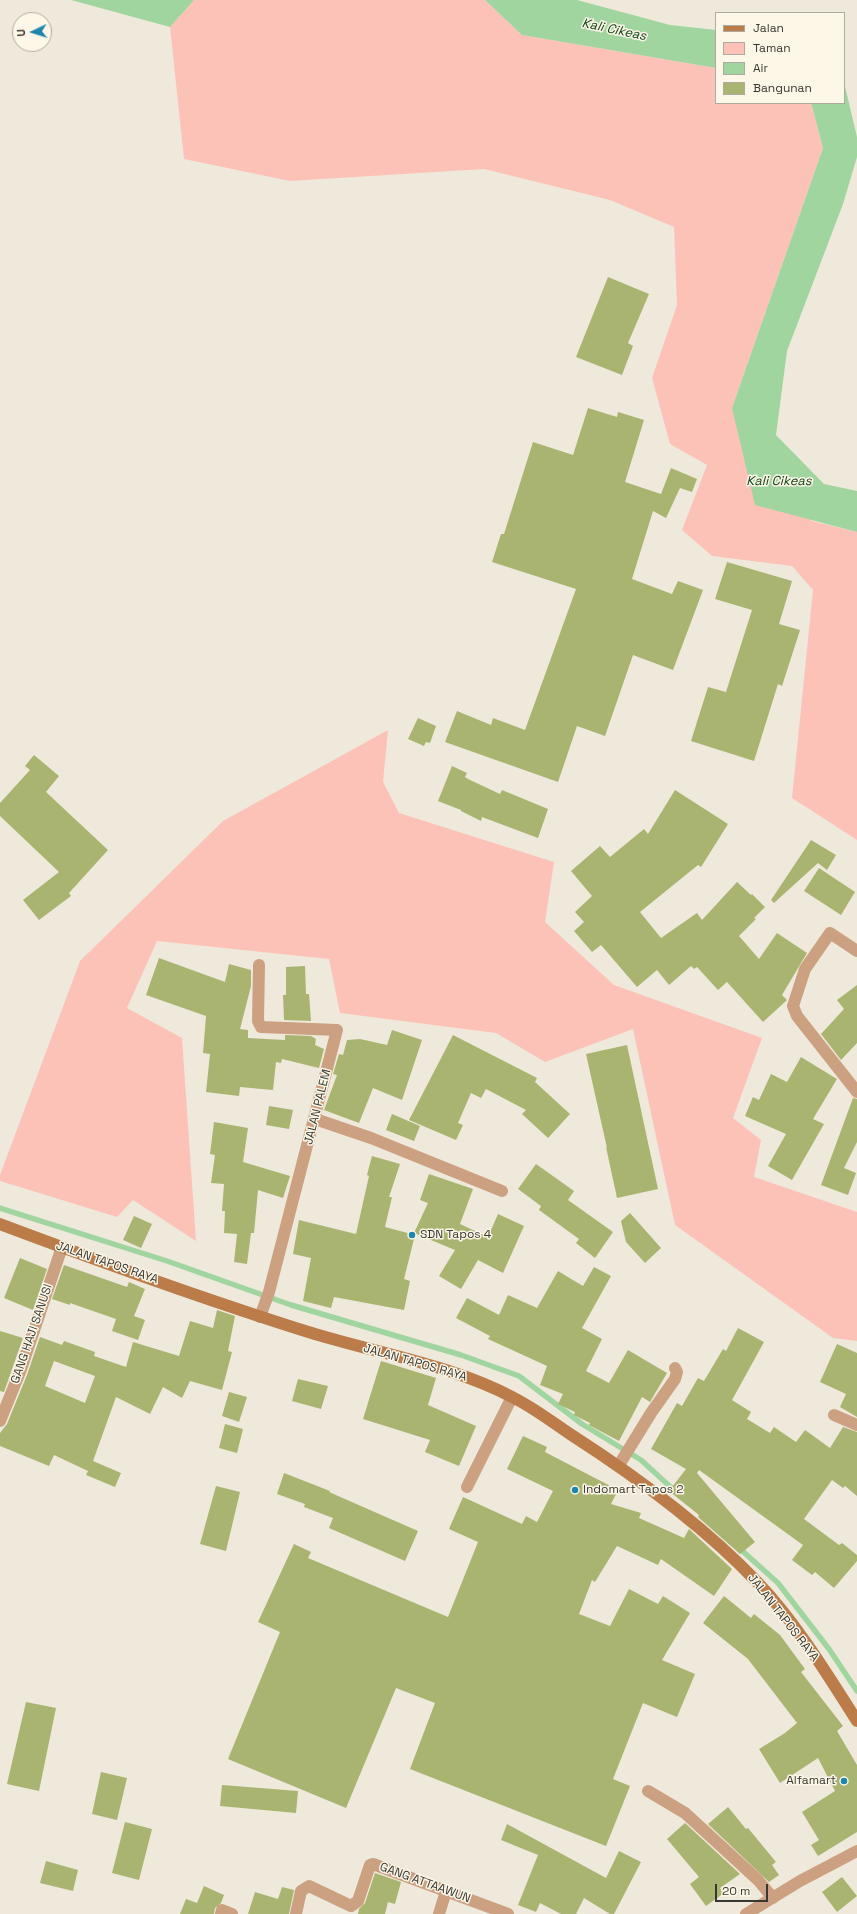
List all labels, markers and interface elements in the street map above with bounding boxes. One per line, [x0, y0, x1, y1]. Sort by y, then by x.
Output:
north arrow [12, 12, 52, 52]
legend [715, 12, 845, 104]
water label: Kali Cikeas [580, 16, 648, 44]
text: Jalan [753, 20, 784, 36]
text: U [14, 29, 28, 37]
text: Taman [753, 40, 790, 56]
text: Air [753, 60, 768, 76]
text: Bangunan [753, 80, 812, 96]
water label: Kali Cikeas [746, 473, 812, 489]
street label: JALAN PALEM [302, 1068, 334, 1146]
place label: SDN Tapos 4 [420, 1228, 491, 1242]
marker: SDN Tapos 4 [407, 1230, 417, 1240]
street label: JALAN TAPOS RAYA [54, 1239, 160, 1287]
street label: GANG HAJI SANUSI [8, 1282, 56, 1386]
street label: JALAN TAPOS RAYA [362, 1341, 468, 1385]
place label: Indomart Tapos 2 [583, 1483, 683, 1497]
marker: Indomart Tapos 2 [570, 1485, 580, 1495]
street label: JALAN TAPOS RAYA [744, 1571, 822, 1665]
place label: Alfamart [786, 1774, 836, 1788]
marker: Alfamart [839, 1776, 849, 1786]
street label: GANG ATTAAWUN [378, 1860, 472, 1906]
scale bar [717, 1876, 770, 1902]
text: 20 m [722, 1883, 750, 1899]

